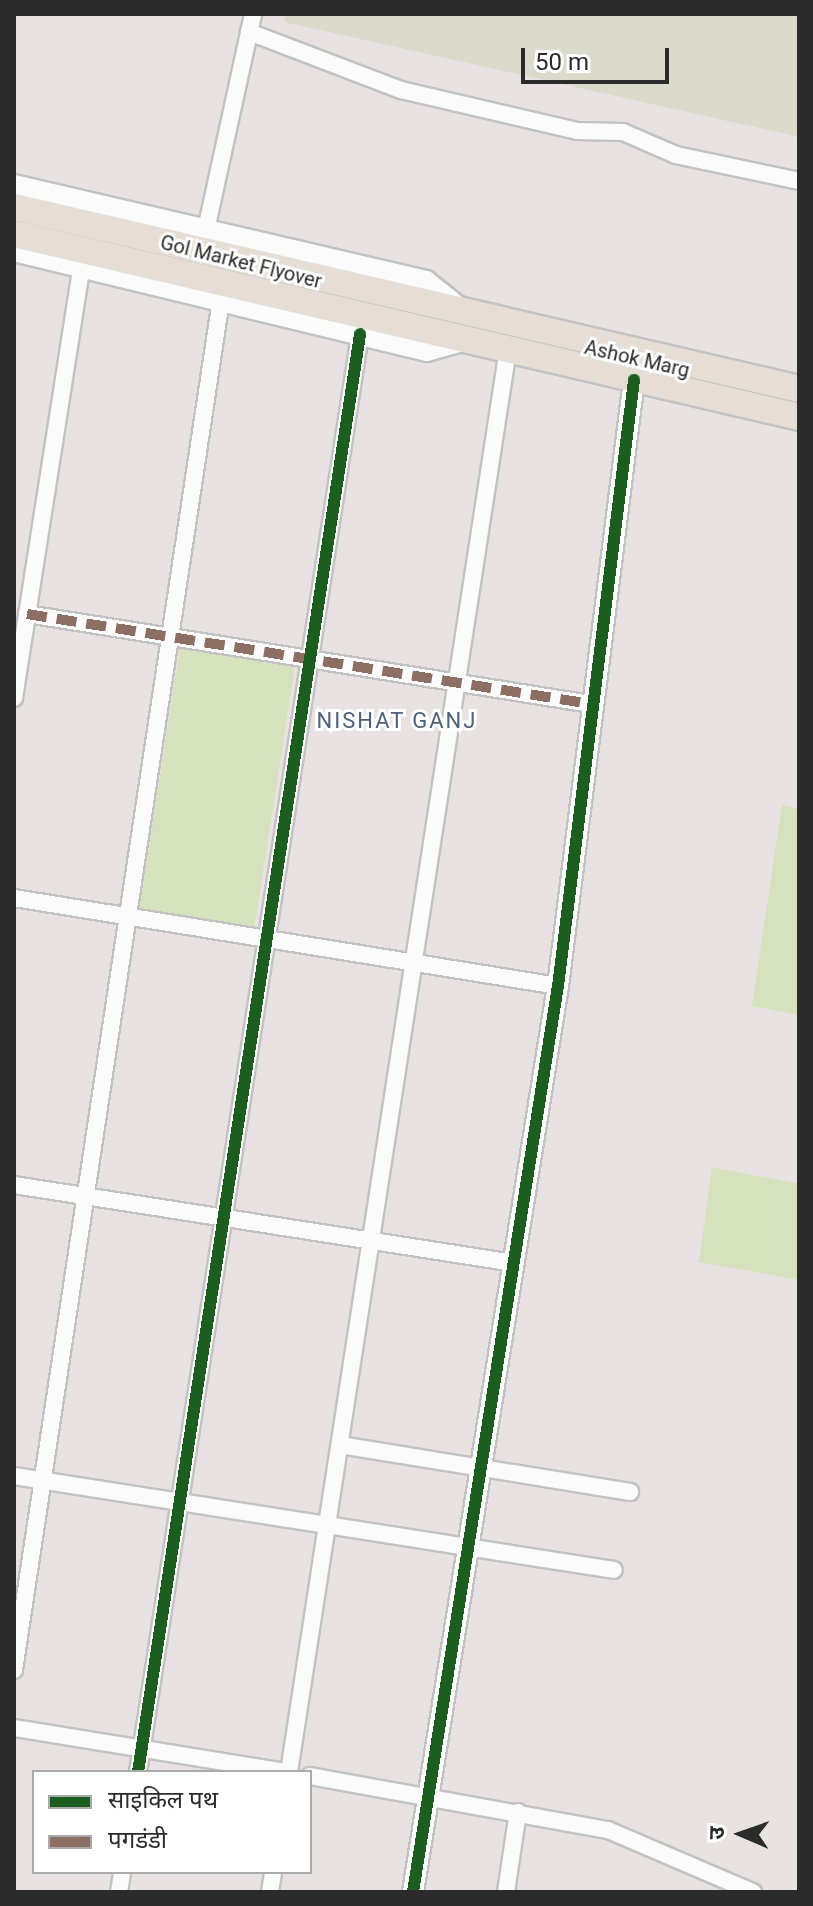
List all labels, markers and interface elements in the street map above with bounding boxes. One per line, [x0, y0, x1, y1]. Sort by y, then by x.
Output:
scale bar [525, 32, 673, 82]
text: 50 m [535, 48, 589, 76]
street label: Gol Market Flyover [158, 230, 324, 294]
street label: Ashok Marg [582, 335, 692, 383]
district label: NISHAT GANJ [316, 708, 478, 734]
legend [32, 1770, 312, 1874]
text: साइकिल पथ [108, 1786, 218, 1814]
north arrow [701, 1794, 781, 1874]
text: पगडंडी [108, 1826, 167, 1854]
text: उ [704, 1826, 729, 1840]

